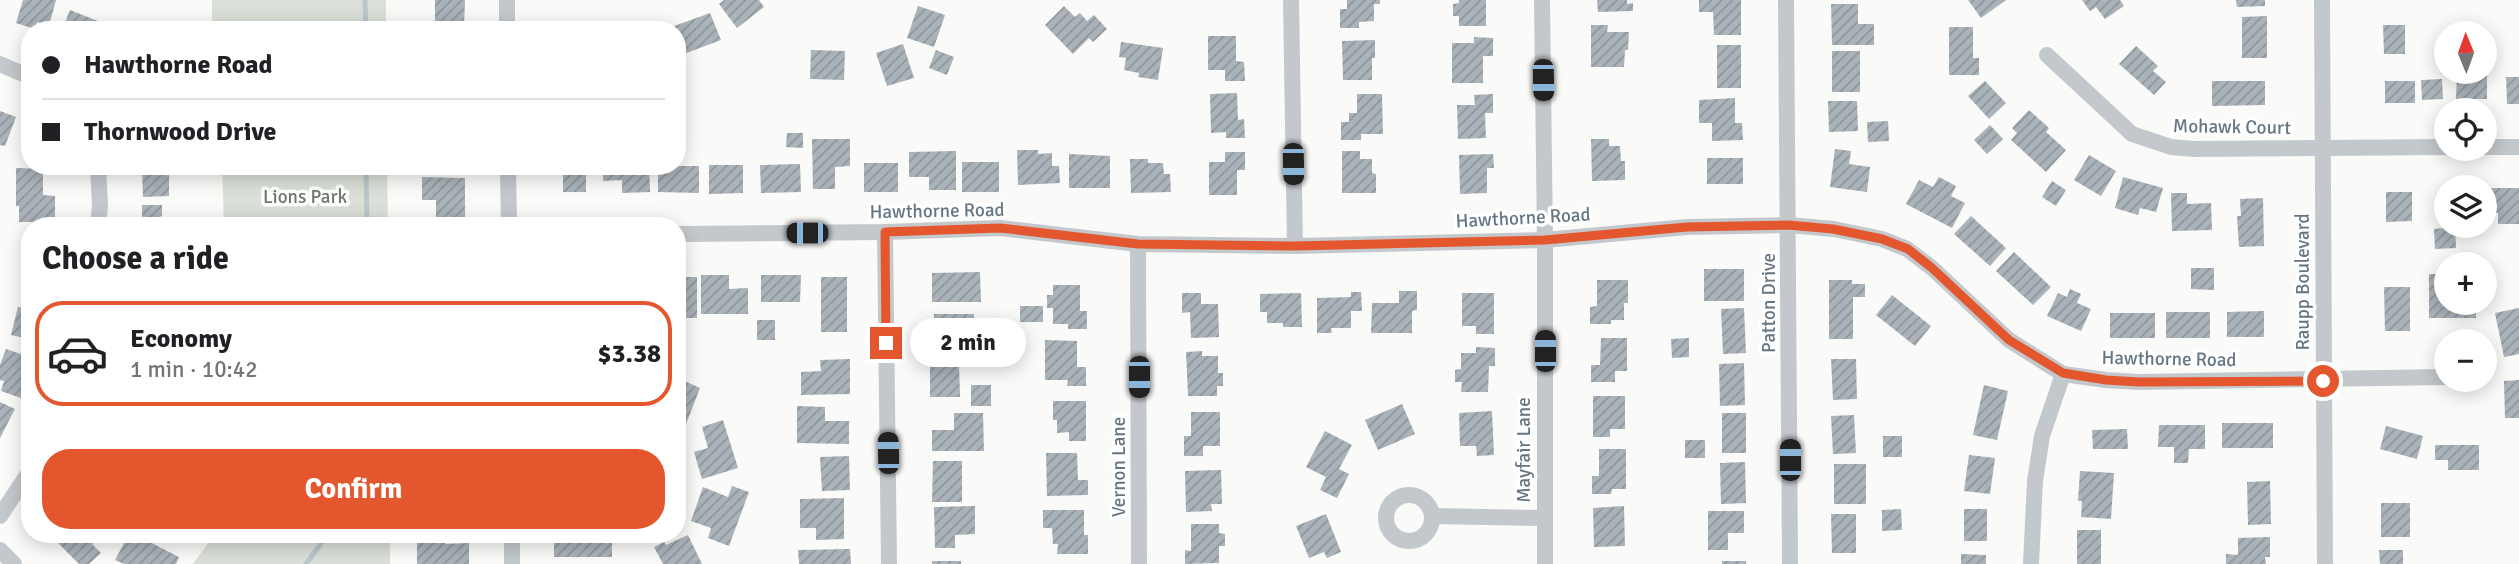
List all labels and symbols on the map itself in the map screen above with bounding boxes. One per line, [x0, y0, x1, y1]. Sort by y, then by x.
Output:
north arrow [2434, 21, 2497, 84]
car [1533, 59, 1554, 101]
street label: Mohawk Court [2173, 114, 2292, 140]
car [1283, 143, 1304, 185]
park label: Lions Park [263, 185, 347, 209]
street label: Hawthorne Road [869, 198, 1005, 224]
street label: Hawthorne Road [1455, 202, 1591, 234]
street label: Raupp Boulevard [2291, 213, 2315, 351]
car [787, 223, 829, 244]
street label: Patton Drive [1757, 253, 1781, 353]
callout: 2 min [910, 318, 1026, 368]
route end [870, 327, 902, 359]
car [1535, 330, 1556, 372]
street label: Hawthorne Road [2101, 346, 2237, 372]
car [1129, 356, 1150, 398]
route start [2307, 365, 2339, 397]
street label: Mayfair Lane [1512, 397, 1536, 503]
street label: Vernon Lane [1107, 417, 1131, 517]
car [878, 432, 899, 474]
car [1780, 439, 1801, 481]

